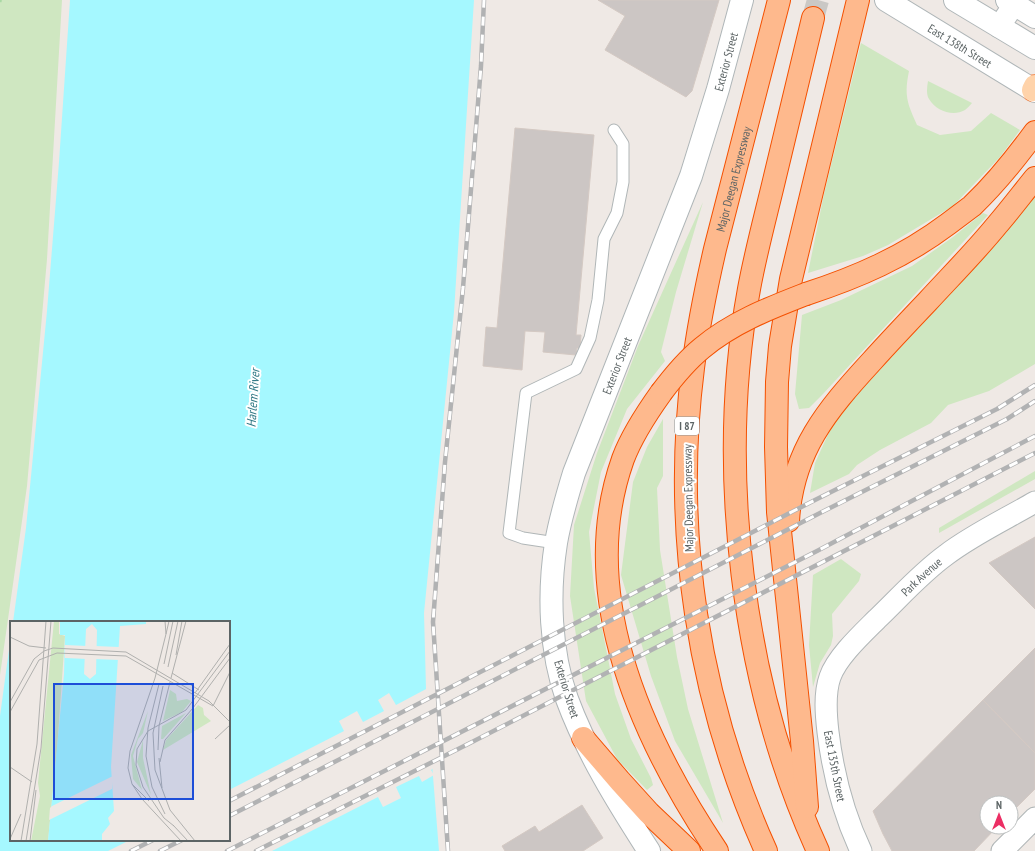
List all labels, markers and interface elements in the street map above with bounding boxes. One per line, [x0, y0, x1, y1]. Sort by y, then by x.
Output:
street label: East 138th Street [926, 20, 996, 71]
street label: Exterior Street [710, 30, 741, 93]
street label: Major Deegan Expressway [712, 124, 754, 233]
street label: Exterior Street [598, 334, 635, 396]
water label: Harlem River [242, 366, 264, 428]
road number: I 87 [675, 417, 699, 435]
street label: Major Deegan Expressway [680, 443, 696, 552]
street label: Park Avenue [897, 554, 945, 599]
inset map [10, 621, 230, 841]
street label: Exterior Street [551, 658, 583, 721]
street label: East 135th Street [821, 729, 849, 803]
north arrow [979, 795, 1019, 835]
text: N [996, 798, 1002, 812]

